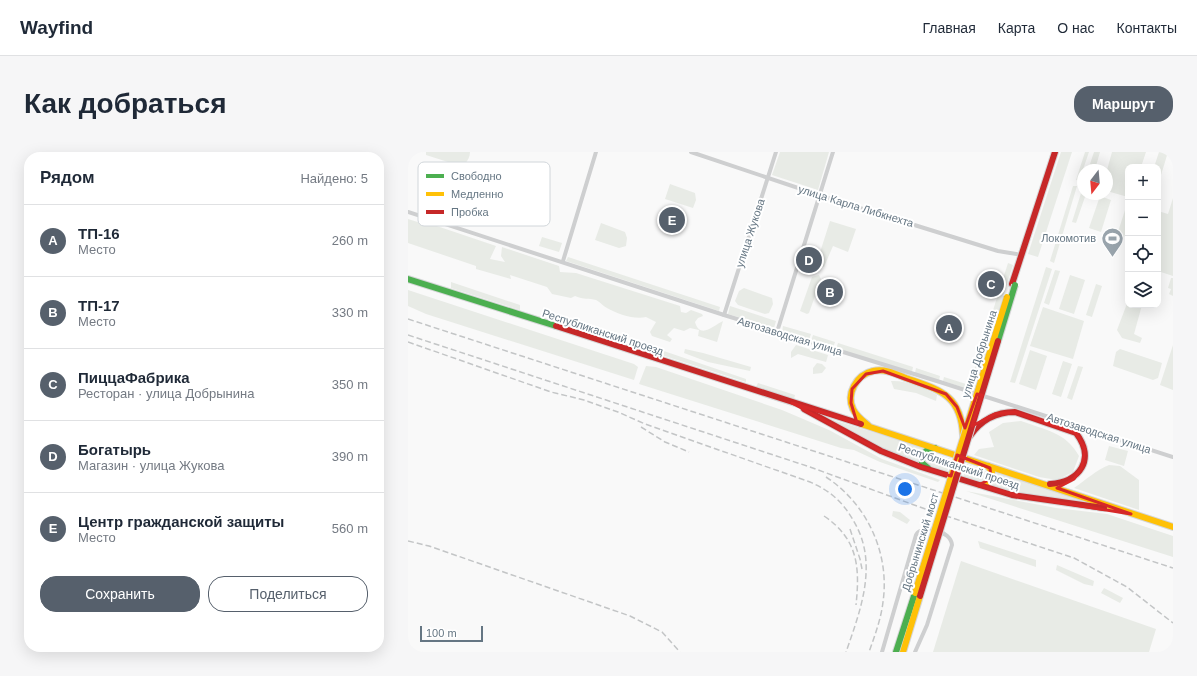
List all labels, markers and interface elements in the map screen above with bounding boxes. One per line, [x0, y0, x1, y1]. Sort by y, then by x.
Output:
text: Wayfind [20, 17, 93, 38]
text: Главная [922, 20, 976, 36]
text: Карта [998, 20, 1035, 36]
text: О нас [1057, 20, 1095, 36]
text: Контакты [1117, 20, 1177, 36]
button: Маршрут [1074, 86, 1173, 122]
text: Как добраться [24, 88, 226, 119]
legend [418, 162, 550, 226]
north arrow [1077, 164, 1113, 200]
map controls [1125, 164, 1161, 308]
button: + [1125, 164, 1161, 200]
text: Рядом [40, 168, 95, 187]
text: Свободно [451, 170, 502, 182]
text: Найдено: 5 [300, 171, 368, 186]
street label: улица Карла Либкнехта [797, 183, 916, 230]
text: Медленно [451, 188, 503, 200]
street label: улица Жукова [733, 196, 767, 269]
button: − [1125, 200, 1161, 236]
pin: E [659, 205, 685, 235]
text: Пробка [451, 206, 489, 218]
text: ТП-16 [78, 225, 120, 242]
sports icon: Локомотив [1099, 225, 1125, 258]
place label: Локомотив [1041, 232, 1096, 244]
text: A [48, 233, 58, 248]
text: 260 m [332, 233, 368, 248]
button: locate [1125, 236, 1161, 272]
text: Место [78, 242, 116, 257]
pin: D [796, 245, 822, 275]
pin: C [978, 269, 1004, 299]
button: layers [1125, 272, 1161, 308]
pin: B [817, 277, 843, 307]
text: ТП-17 [78, 297, 120, 314]
text: B [48, 305, 58, 320]
text: 330 m [332, 305, 368, 320]
street label: Республиканский проезд [541, 307, 666, 357]
street label: улица Добрынина [959, 308, 999, 399]
pin: A [936, 313, 962, 343]
text: Место [78, 314, 116, 329]
street label: Автозаводская улица [736, 314, 845, 358]
text: ПиццаФабрика [78, 369, 190, 386]
text: C [48, 377, 58, 392]
text: 350 m [332, 377, 368, 392]
text: Ресторан · улица Добрынина [78, 386, 254, 401]
street label: Автозаводская улица [1045, 410, 1153, 456]
text: Богатырь [78, 441, 151, 458]
street label: Республиканский проезд [897, 441, 1022, 491]
text: D [48, 449, 58, 464]
text: 390 m [332, 449, 368, 464]
text: Магазин · улица Жукова [78, 458, 224, 473]
your location [895, 479, 915, 499]
street label: Добрынинский мост [899, 491, 941, 593]
text: Центр гражданской защиты [78, 513, 284, 530]
text: E [49, 521, 57, 536]
text: 560 m [332, 521, 368, 536]
text: Место [78, 530, 116, 545]
button: Сохранить [40, 576, 200, 612]
button: Поделиться [208, 576, 368, 612]
scale bar [420, 624, 483, 643]
text: 100 m [426, 627, 457, 639]

